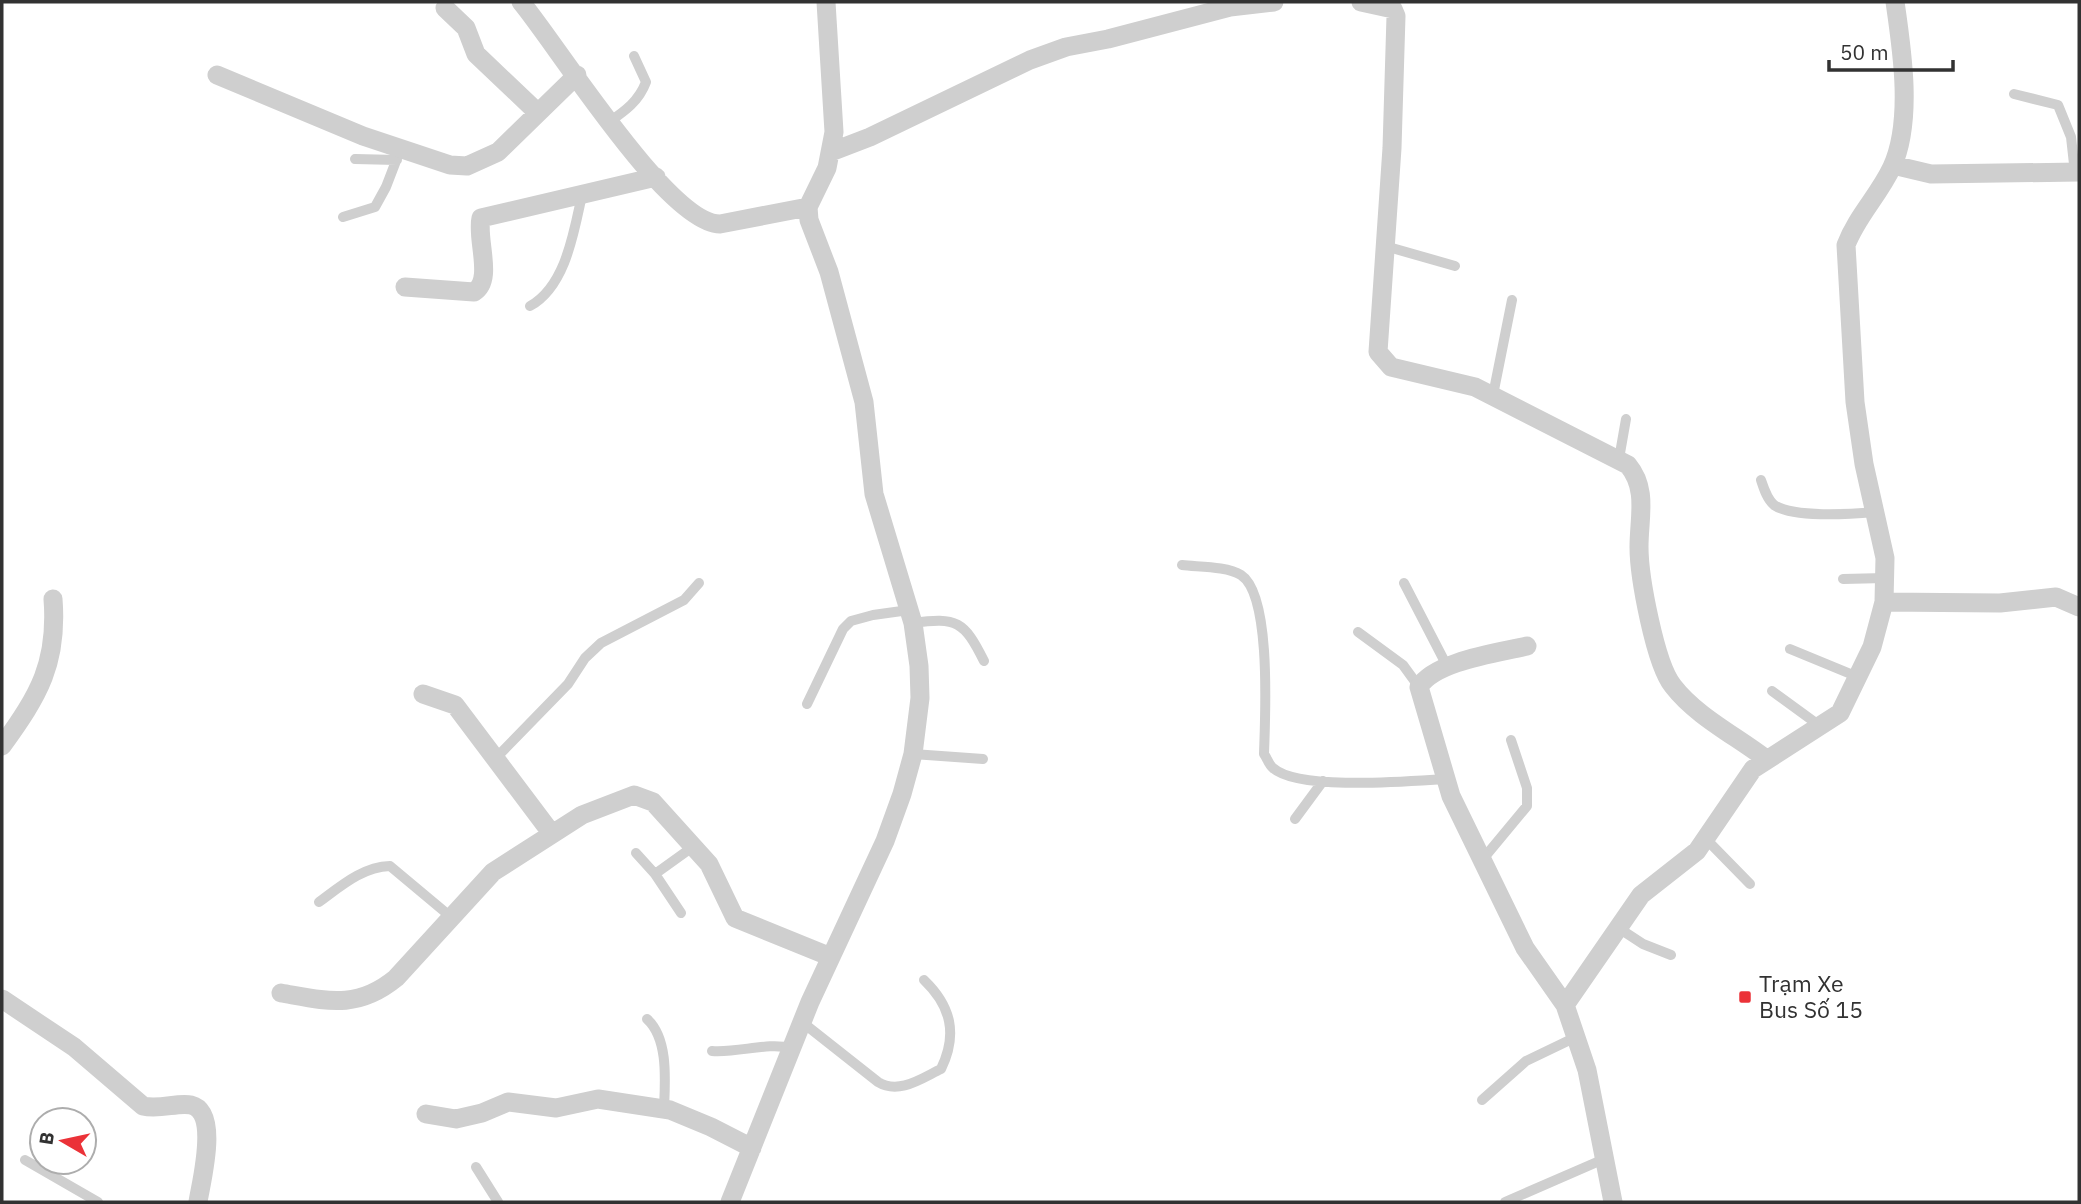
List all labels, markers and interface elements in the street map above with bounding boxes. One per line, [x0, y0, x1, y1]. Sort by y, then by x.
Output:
scale bar [1829, 28, 1953, 72]
text: 50 m [1840, 38, 1889, 66]
place label: Trạm Xe Bus Số 15 [1759, 968, 1863, 1024]
marker: Trạm Xe Bus Số 15 [1737, 989, 1753, 1005]
north arrow [28, 1106, 98, 1176]
text: B [33, 1130, 59, 1146]

